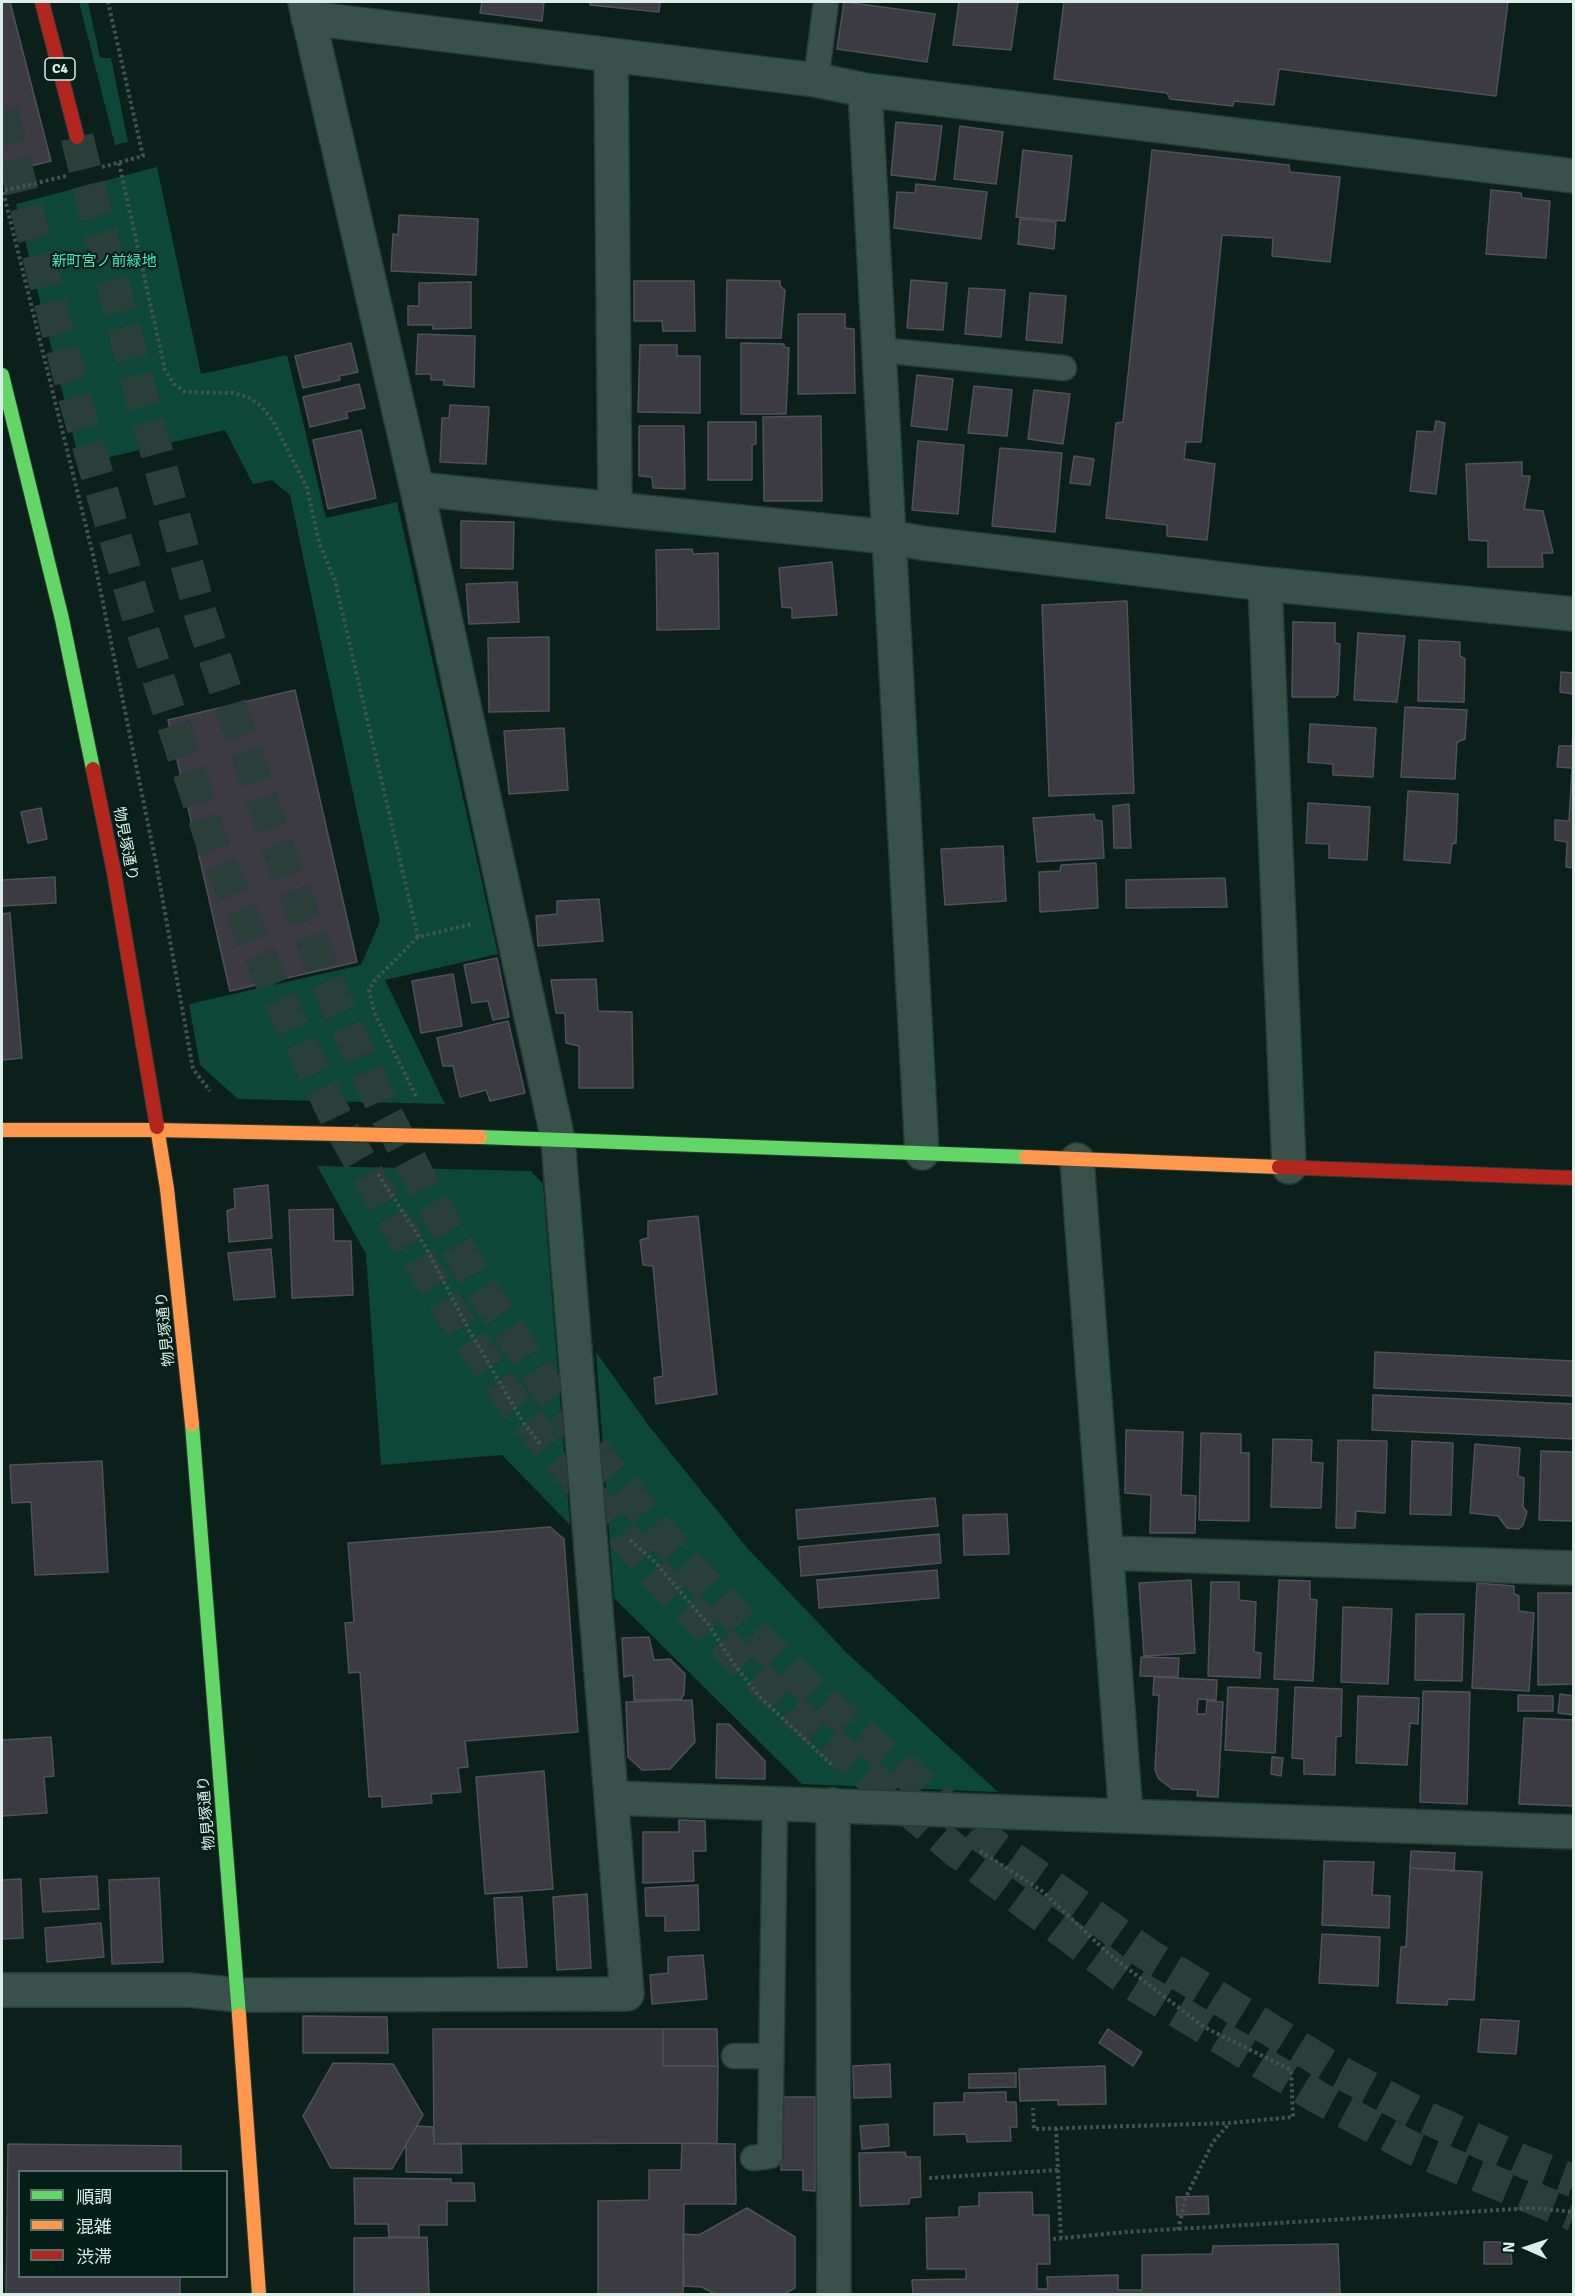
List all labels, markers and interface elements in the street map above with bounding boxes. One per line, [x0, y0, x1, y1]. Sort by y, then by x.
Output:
road number: C4 [45, 58, 75, 80]
park label: 新町宮ノ前緑地 [52, 253, 156, 271]
street label: 物見塚通り [109, 805, 141, 883]
street label: 物見塚通り [153, 1291, 179, 1367]
street label: 物見塚通り [195, 1775, 219, 1851]
legend [18, 2170, 228, 2278]
text: 順調 [76, 2186, 112, 2208]
text: 混雑 [76, 2216, 112, 2238]
north arrow [1497, 2218, 1557, 2278]
text: N [1499, 2241, 1519, 2253]
text: 渋滞 [76, 2246, 112, 2268]

